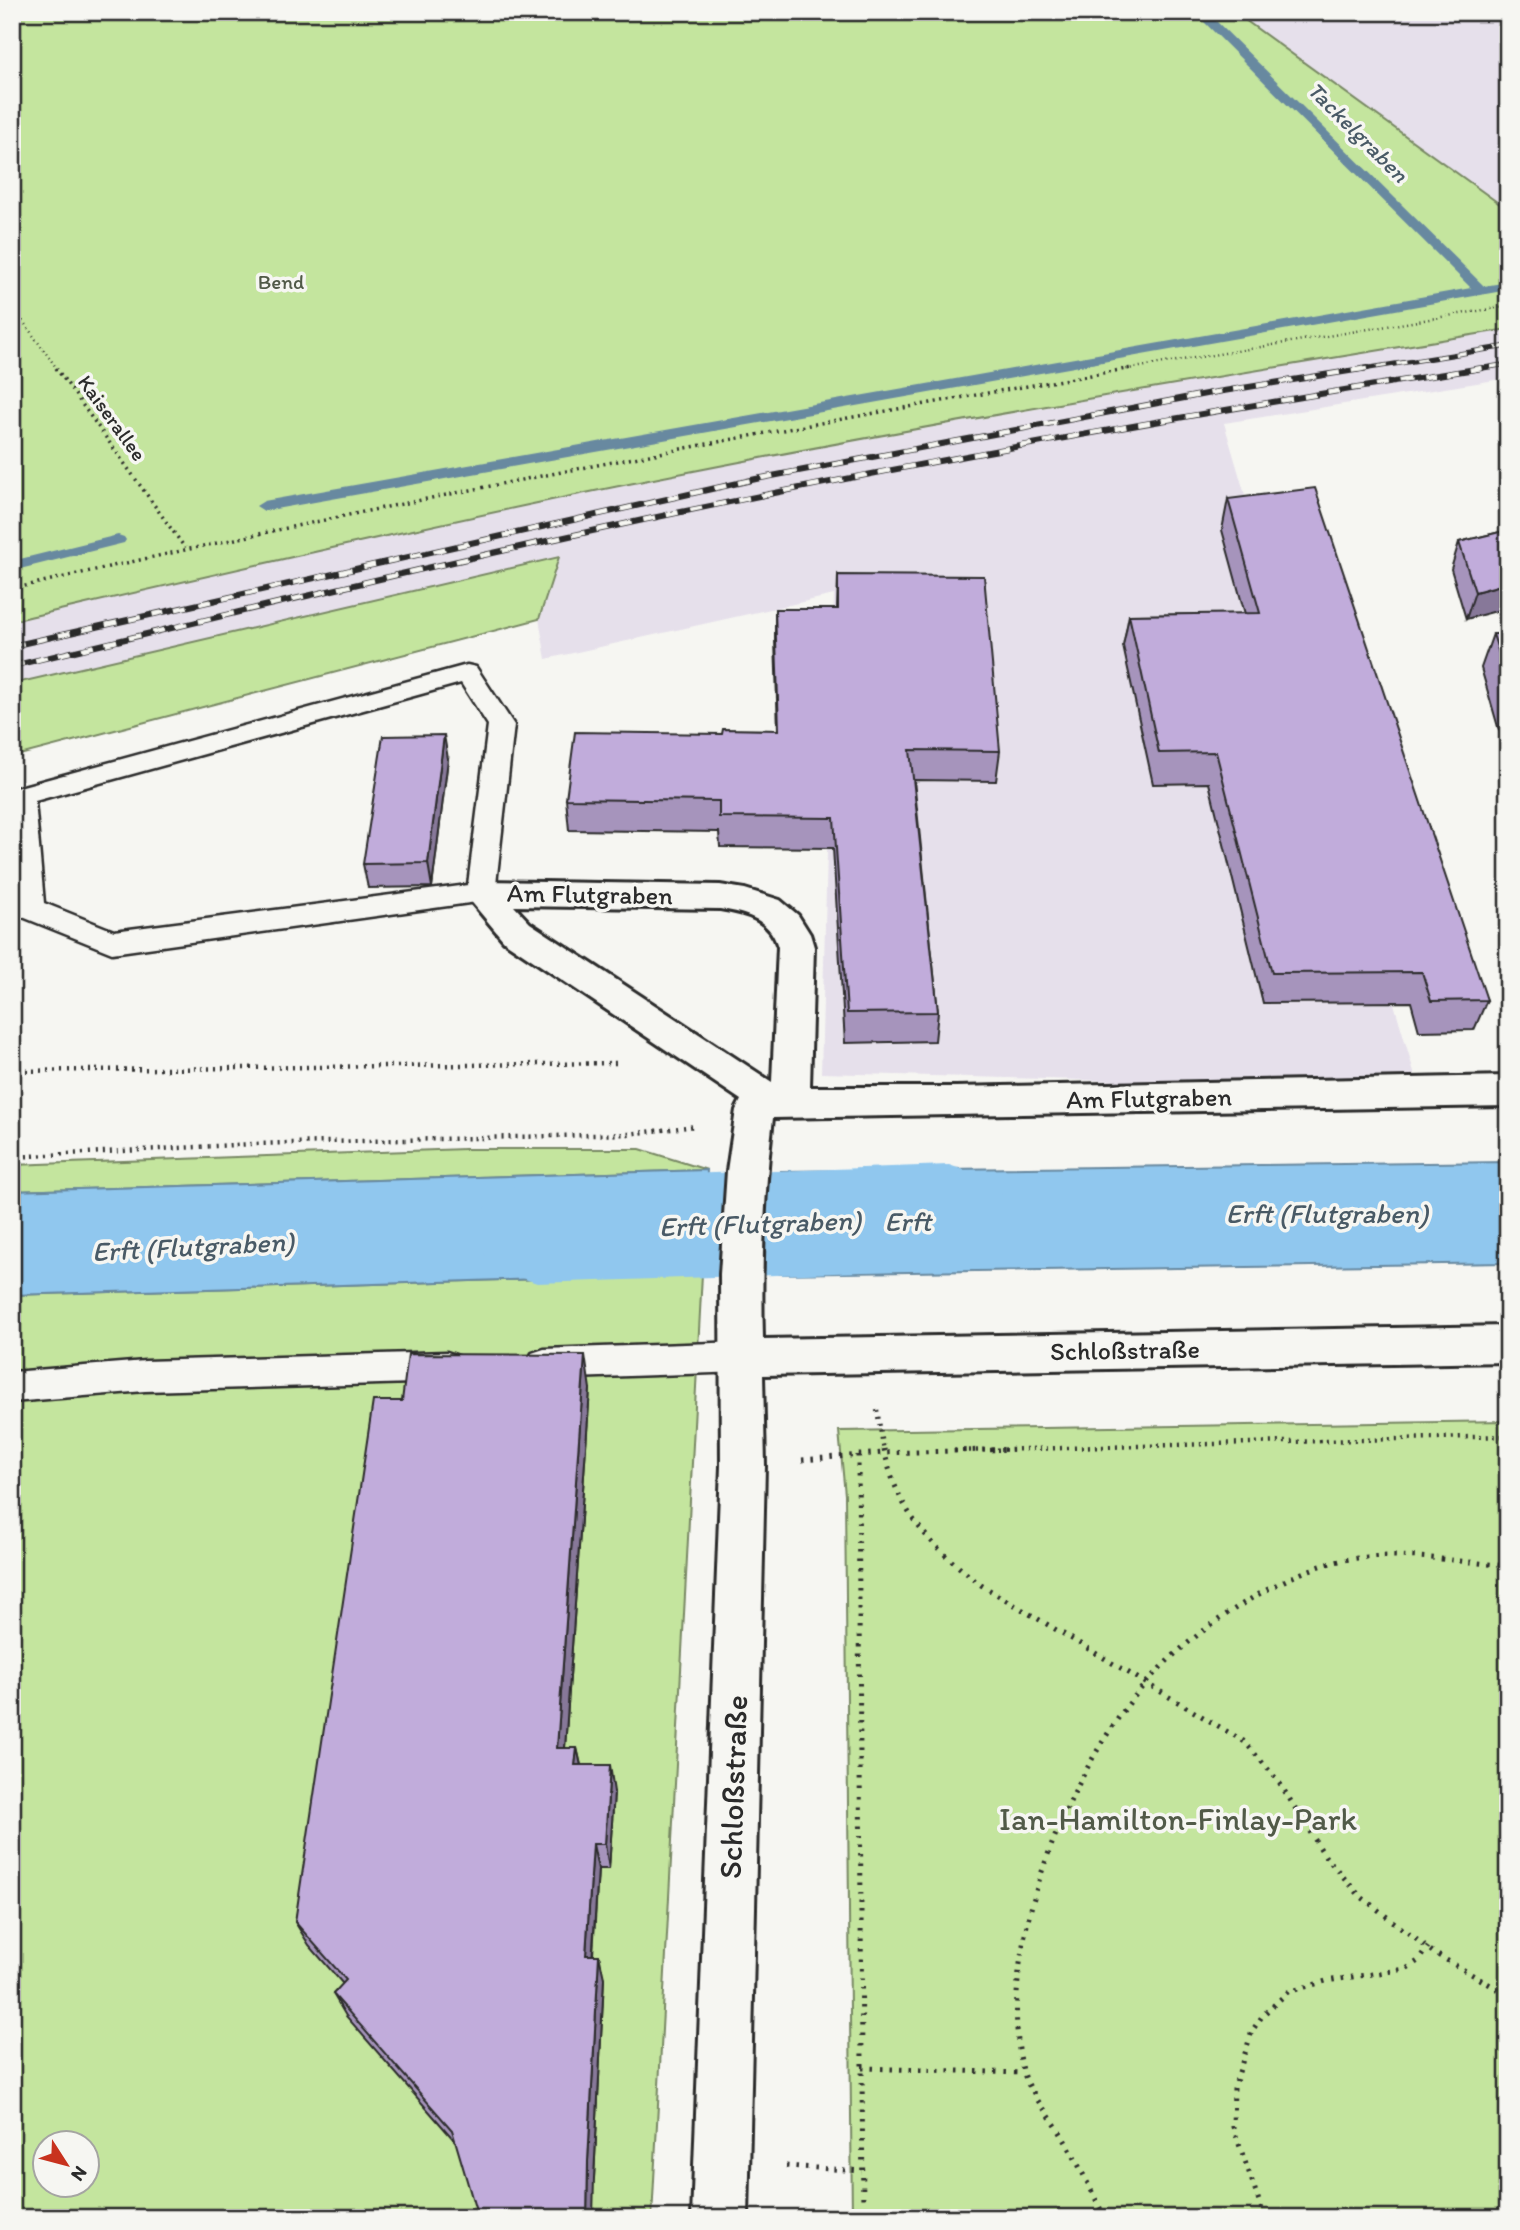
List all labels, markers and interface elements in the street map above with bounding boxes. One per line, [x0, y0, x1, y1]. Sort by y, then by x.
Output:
water label: Tackelgraben [1302, 76, 1414, 188]
park label: Bend [258, 269, 304, 294]
street label: Kaiserallee [73, 370, 152, 466]
street label: Am Flutgraben [507, 877, 674, 911]
street label: Am Flutgraben [1066, 1081, 1233, 1115]
water label: Erft (Flutgraben) [1226, 1196, 1429, 1230]
water label: Erft (Flutgraben) [658, 1202, 863, 1244]
water label: Erft [884, 1204, 934, 1238]
water label: Erft (Flutgraben) [91, 1224, 296, 1268]
street label: Schloßstraße [1050, 1333, 1200, 1367]
street label: Schloßstraße [711, 1694, 755, 1880]
park label: Ian-Hamilton-Finlay-Park [999, 1800, 1357, 1838]
north arrow [32, 2128, 102, 2198]
text: N [66, 2162, 92, 2186]

